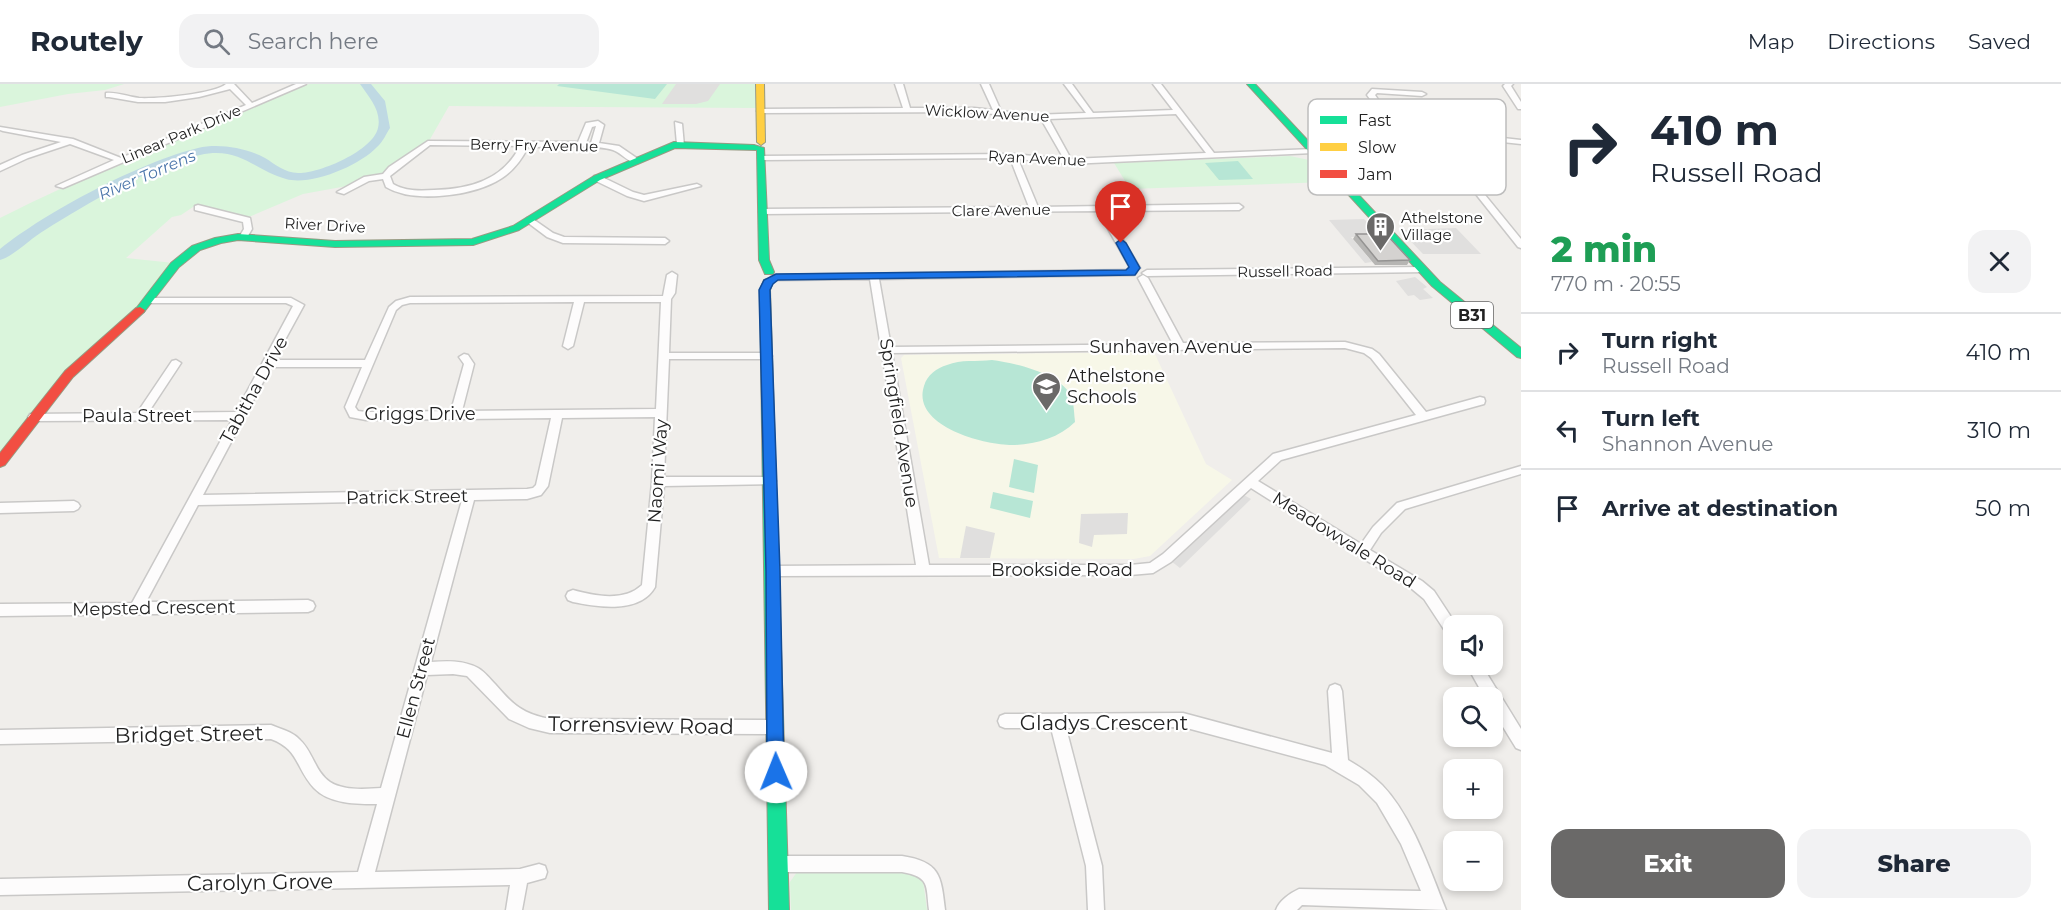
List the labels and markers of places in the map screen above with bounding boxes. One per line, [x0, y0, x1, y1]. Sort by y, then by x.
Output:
pin [1095, 181, 1146, 243]
place label: Athelstone Village [1401, 208, 1483, 244]
building icon: Athelstone Village [1364, 210, 1396, 252]
place label: Athelstone Schools [1067, 365, 1165, 408]
school or university icon: Athelstone Schools [1030, 370, 1062, 412]

